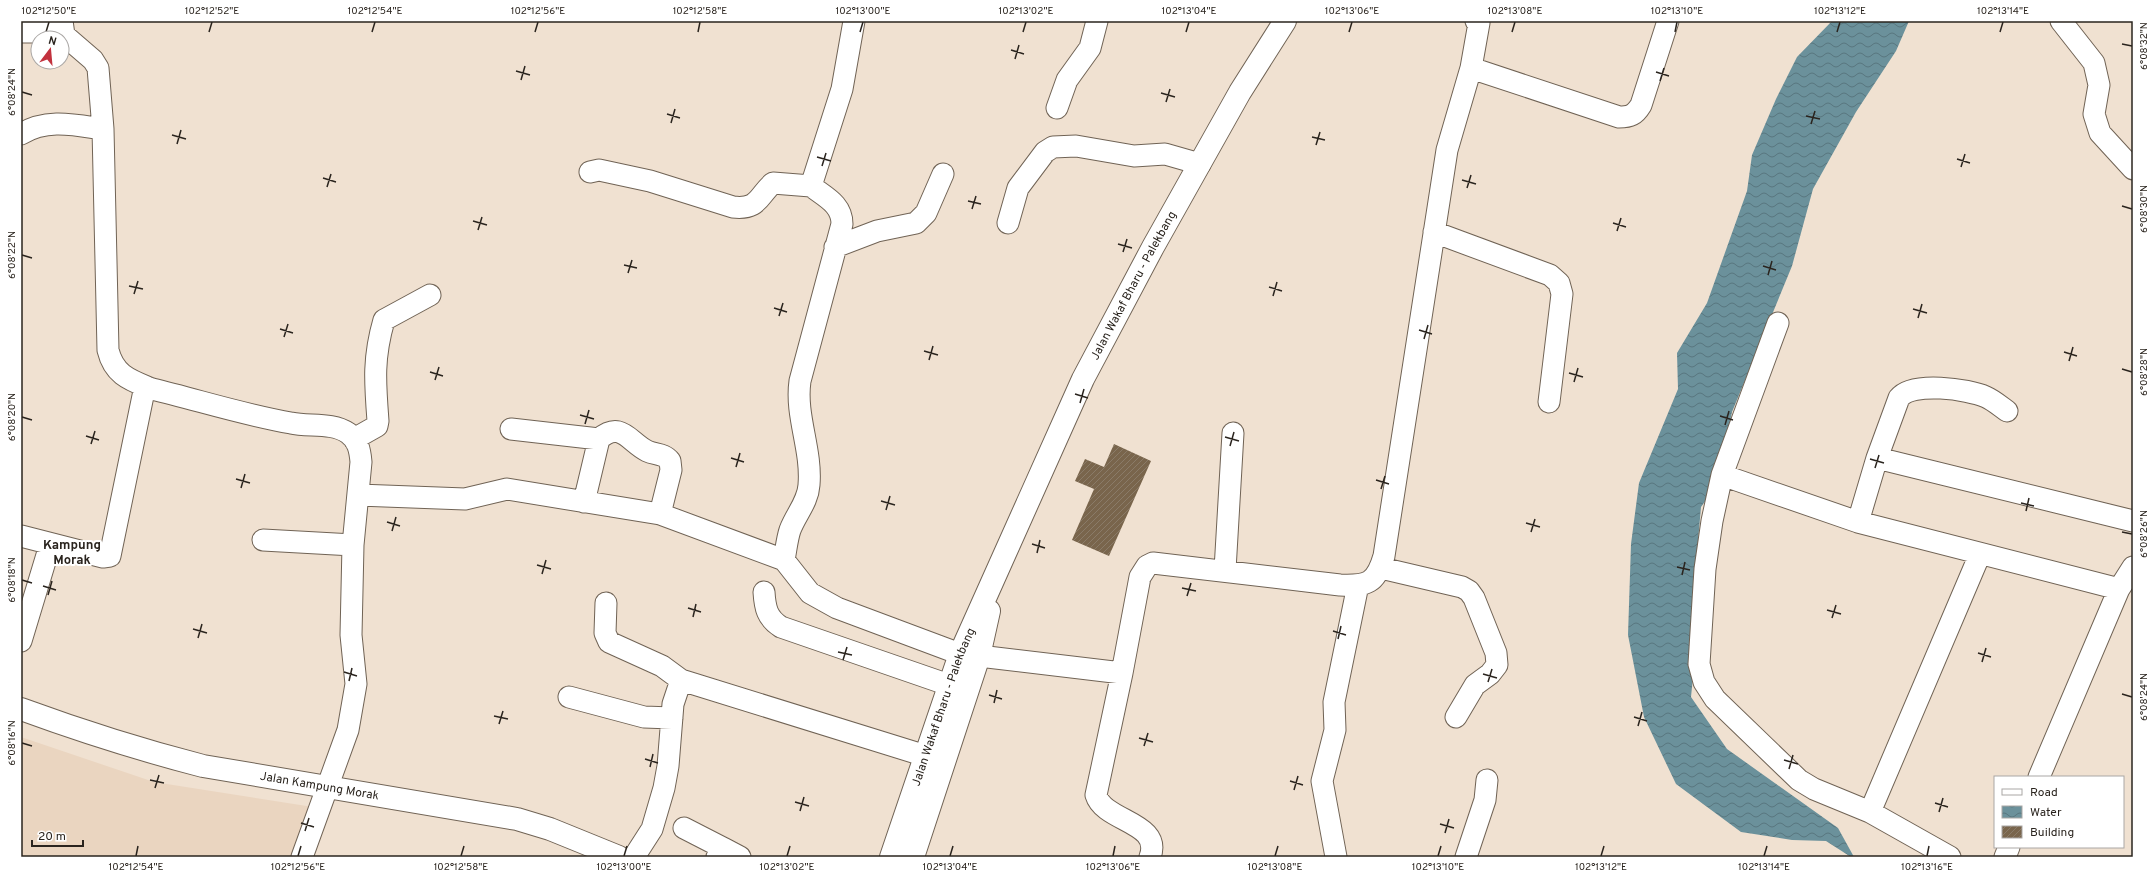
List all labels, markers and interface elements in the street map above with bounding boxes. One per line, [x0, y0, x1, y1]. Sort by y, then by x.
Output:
text: 102°12'50"E [22, 5, 76, 18]
text: 102°12'52"E [185, 5, 239, 18]
text: 102°12'54"E [348, 5, 403, 18]
text: 102°12'56"E [511, 5, 565, 18]
text: 102°12'58"E [673, 5, 727, 18]
text: 102°13'00"E [835, 5, 891, 18]
text: 102°13'02"E [999, 5, 1053, 18]
text: 102°13'04"E [1162, 5, 1216, 18]
text: 102°13'06"E [1325, 5, 1379, 18]
text: 102°13'08"E [1488, 5, 1542, 18]
text: 102°13'10"E [1651, 5, 1703, 18]
text: 102°13'12"E [1814, 5, 1866, 18]
text: 102°13'14"E [1977, 5, 2029, 18]
text: 6°08'32"N [2138, 22, 2151, 70]
north arrow [30, 30, 70, 70]
text: N [47, 34, 58, 49]
text: 6°08'24"N [6, 68, 19, 116]
text: 6°08'30"N [2138, 185, 2151, 233]
street label: Jalan Wakaf Bharu - Palekbang [1088, 208, 1181, 363]
text: 6°08'22"N [6, 231, 19, 279]
text: 6°08'28"N [2138, 348, 2151, 396]
text: 6°08'20"N [6, 393, 19, 441]
text: 6°08'26"N [2138, 510, 2151, 558]
district label: Kampung Morak [43, 538, 101, 569]
text: 6°08'18"N [6, 557, 19, 603]
street label: Jalan Wakaf Bharu - Palekbang [909, 626, 980, 788]
text: 6°08'24"N [2138, 673, 2151, 721]
text: 6°08'16"N [6, 720, 19, 766]
street label: Jalan Kampung Morak [259, 769, 380, 805]
legend [1994, 776, 2124, 848]
text: Road [2030, 785, 2058, 801]
text: Water [2030, 805, 2062, 821]
scale bar [32, 822, 83, 848]
text: Building [2030, 825, 2074, 841]
text: 20 m [38, 829, 66, 845]
text: 102°12'54"E [109, 861, 164, 874]
text: 102°12'56"E [271, 861, 325, 874]
text: 102°12'58"E [434, 861, 488, 874]
text: 102°13'00"E [596, 861, 652, 874]
text: 102°13'02"E [760, 861, 814, 874]
text: 102°13'04"E [923, 861, 977, 874]
text: 102°13'06"E [1086, 861, 1140, 874]
text: 102°13'08"E [1248, 861, 1302, 874]
text: 102°13'10"E [1412, 861, 1464, 874]
text: 102°13'12"E [1575, 861, 1627, 874]
text: 102°13'14"E [1738, 861, 1790, 874]
text: 102°13'16"E [1901, 861, 1953, 874]

